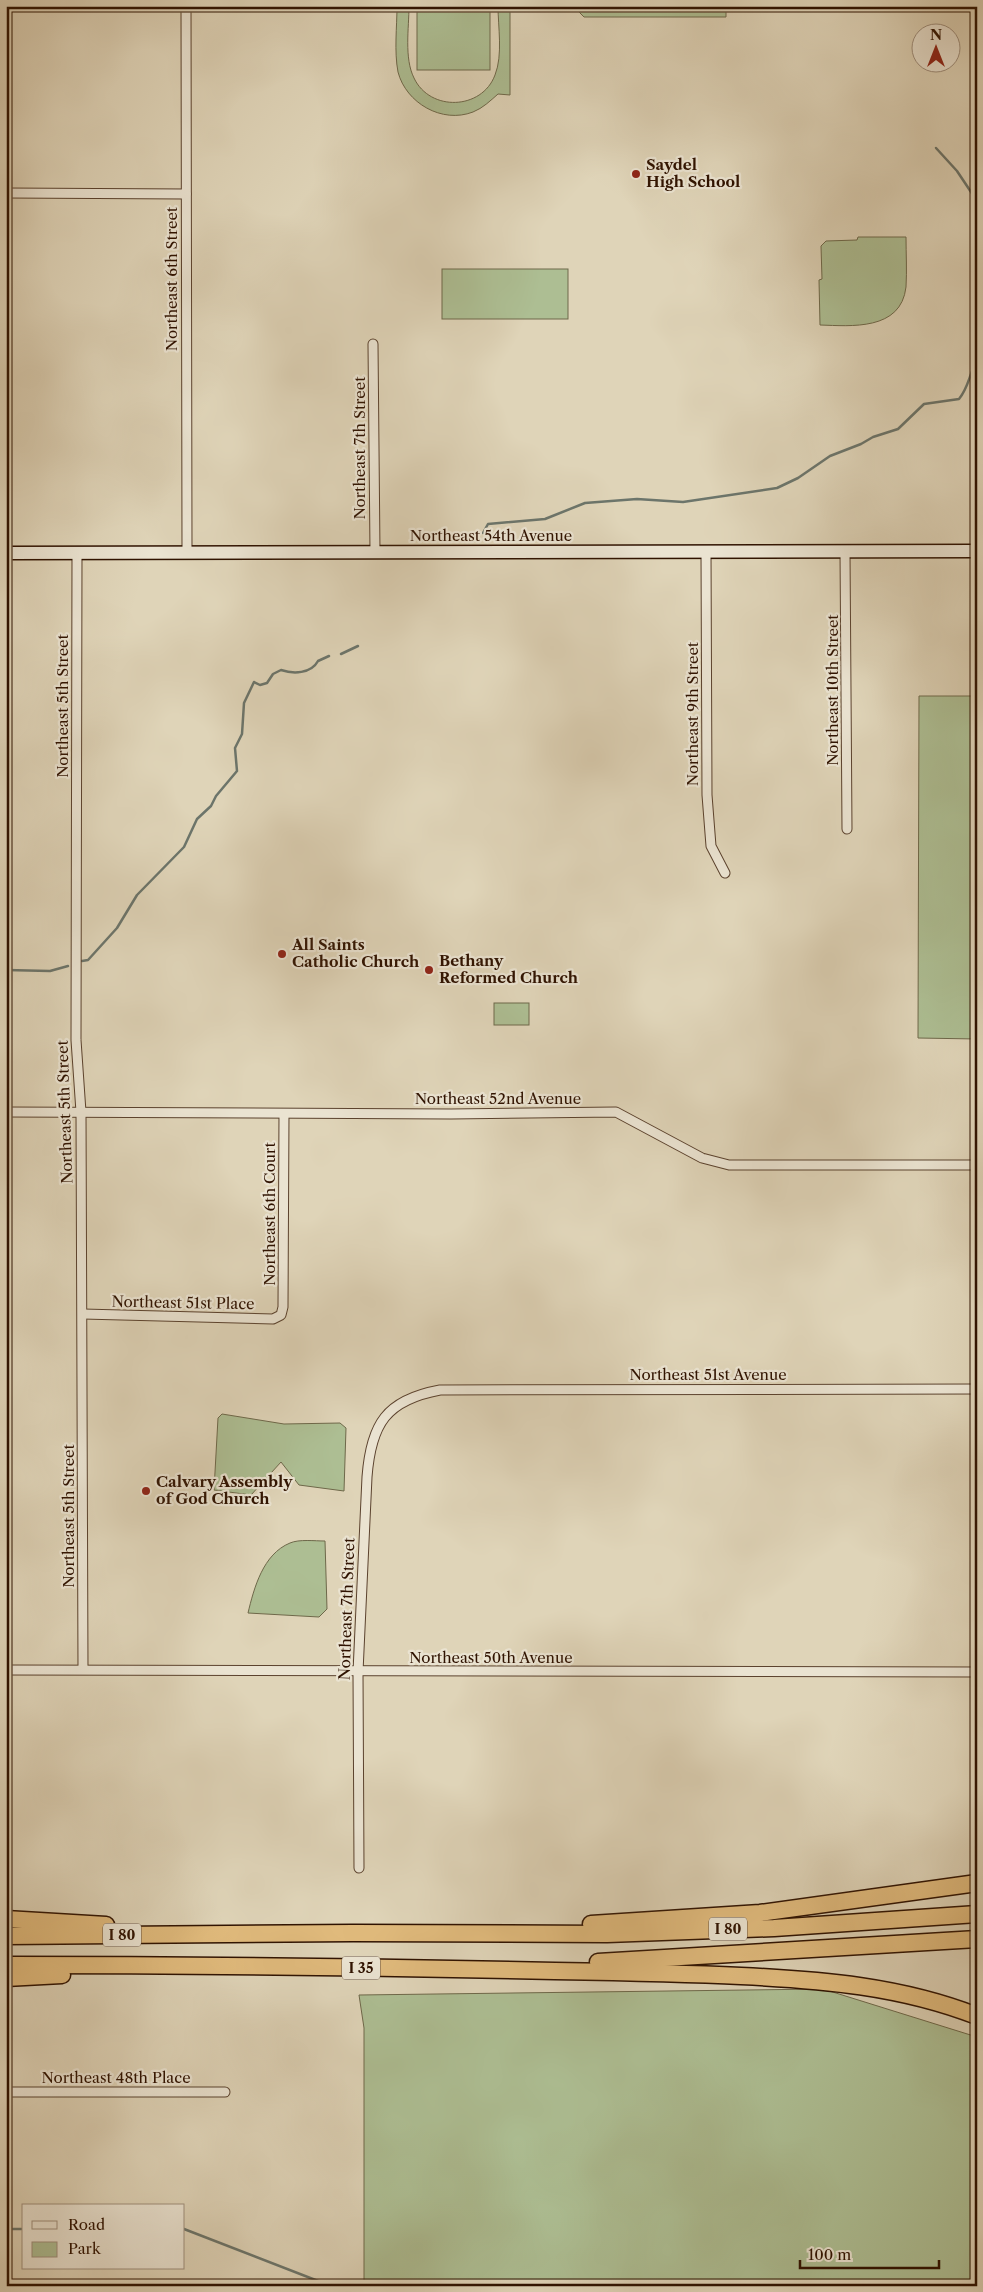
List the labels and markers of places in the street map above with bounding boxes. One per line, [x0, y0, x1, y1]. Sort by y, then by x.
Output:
place label: Saydel High School [646, 155, 740, 191]
marker: Saydel High School [630, 168, 642, 180]
place label: All Saints Catholic Church [291, 935, 420, 971]
marker: All Saints Catholic Church [276, 948, 288, 960]
place label: Bethany Reformed Church [439, 951, 579, 987]
marker: Bethany Reformed Church [423, 964, 435, 976]
place label: Calvary Assembly of God Church [156, 1472, 293, 1508]
marker: Calvary Assembly of God Church [140, 1485, 152, 1497]

